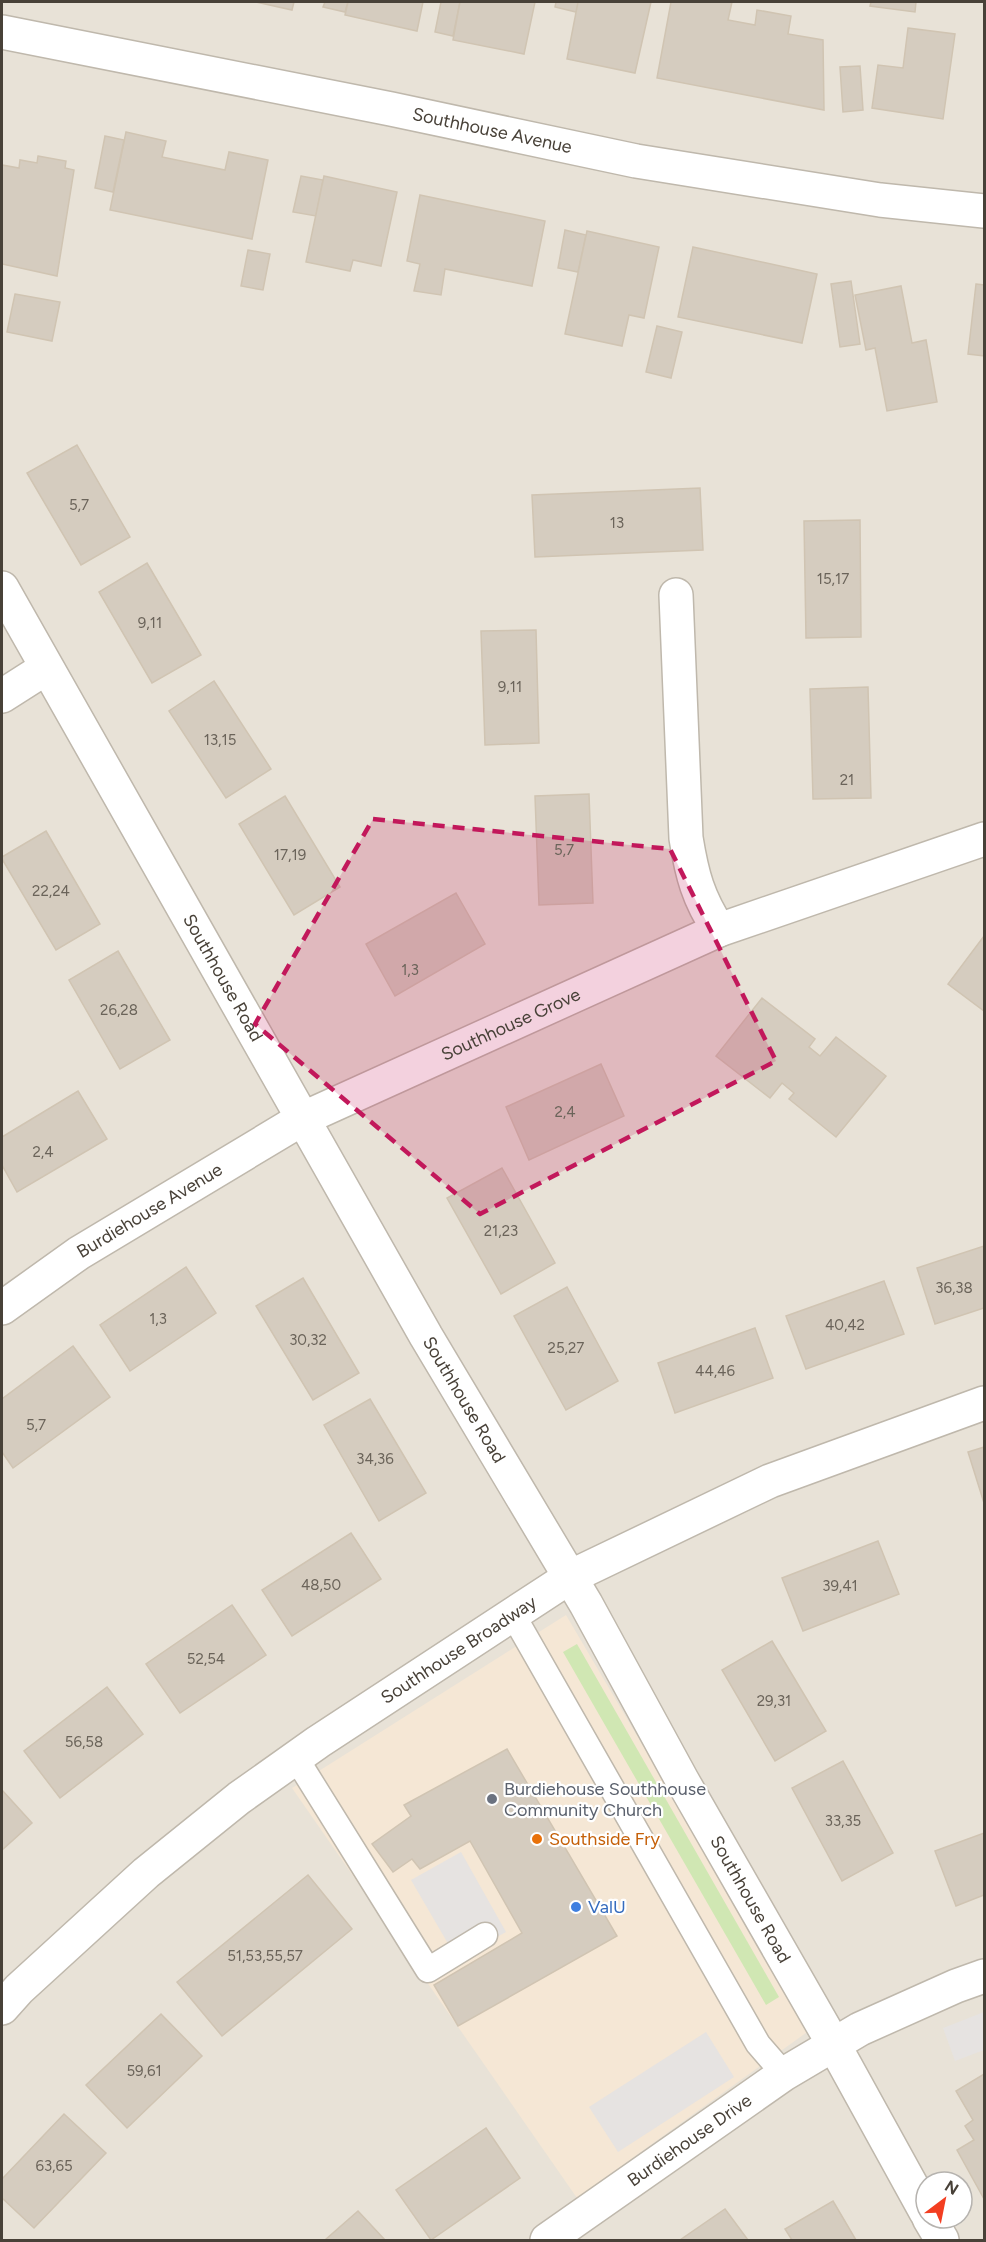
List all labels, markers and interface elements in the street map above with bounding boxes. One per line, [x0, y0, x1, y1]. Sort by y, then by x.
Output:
street label: Southhouse Avenue [410, 103, 574, 158]
house number: 5,7 [69, 496, 89, 514]
house number: 13 [610, 514, 624, 532]
house number: 15,17 [817, 570, 849, 588]
house number: 9,11 [138, 614, 162, 632]
house number: 9,11 [498, 678, 522, 696]
house number: 13,15 [204, 731, 236, 749]
house number: 21 [840, 771, 854, 789]
house number: 5,7 [554, 841, 574, 859]
house number: 17,19 [274, 846, 306, 864]
house number: 22,24 [32, 882, 70, 900]
street label: Southhouse Road [178, 910, 268, 1045]
house number: 1,3 [401, 961, 419, 979]
street label: Southhouse Grove [438, 983, 584, 1065]
house number: 26,28 [100, 1001, 138, 1019]
house number: 2,4 [554, 1103, 576, 1121]
house number: 2,4 [32, 1143, 54, 1161]
street label: Burdiehouse Avenue [73, 1158, 226, 1263]
house number: 21,23 [484, 1222, 518, 1240]
house number: 36,38 [935, 1279, 973, 1297]
house number: 1,3 [149, 1310, 167, 1328]
house number: 40,42 [825, 1316, 865, 1334]
house number: 30,32 [289, 1331, 327, 1349]
street label: Southhouse Road [418, 1333, 510, 1467]
house number: 25,27 [548, 1339, 584, 1357]
house number: 44,46 [695, 1362, 735, 1380]
house number: 5,7 [26, 1416, 46, 1434]
house number: 34,36 [356, 1450, 394, 1468]
house number: 48,50 [301, 1576, 341, 1594]
house number: 39,41 [822, 1577, 858, 1595]
street label: Southhouse Broadway [377, 1591, 541, 1709]
house number: 52,54 [187, 1650, 225, 1668]
house number: 29,31 [757, 1692, 791, 1710]
house number: 56,58 [65, 1733, 103, 1751]
place label: Burdiehouse Southhouse Community Church [504, 1778, 706, 1821]
marker: Burdiehouse Southhouse Community Church [485, 1792, 499, 1806]
house number: 33,35 [825, 1812, 861, 1830]
place label: Southside Fry [549, 1828, 660, 1850]
marker: Southside Fry [530, 1832, 544, 1846]
street label: Southhouse Road [705, 1832, 796, 1967]
place label: ValU [588, 1896, 626, 1918]
marker: ValU [569, 1900, 583, 1914]
house number: 51,53,55,57 [227, 1947, 303, 1965]
house number: 59,61 [126, 2062, 162, 2080]
street label: Burdiehouse Drive [623, 2089, 756, 2191]
house number: 63,65 [35, 2157, 73, 2175]
north arrow [914, 2170, 974, 2230]
text: N [941, 2176, 962, 2199]

